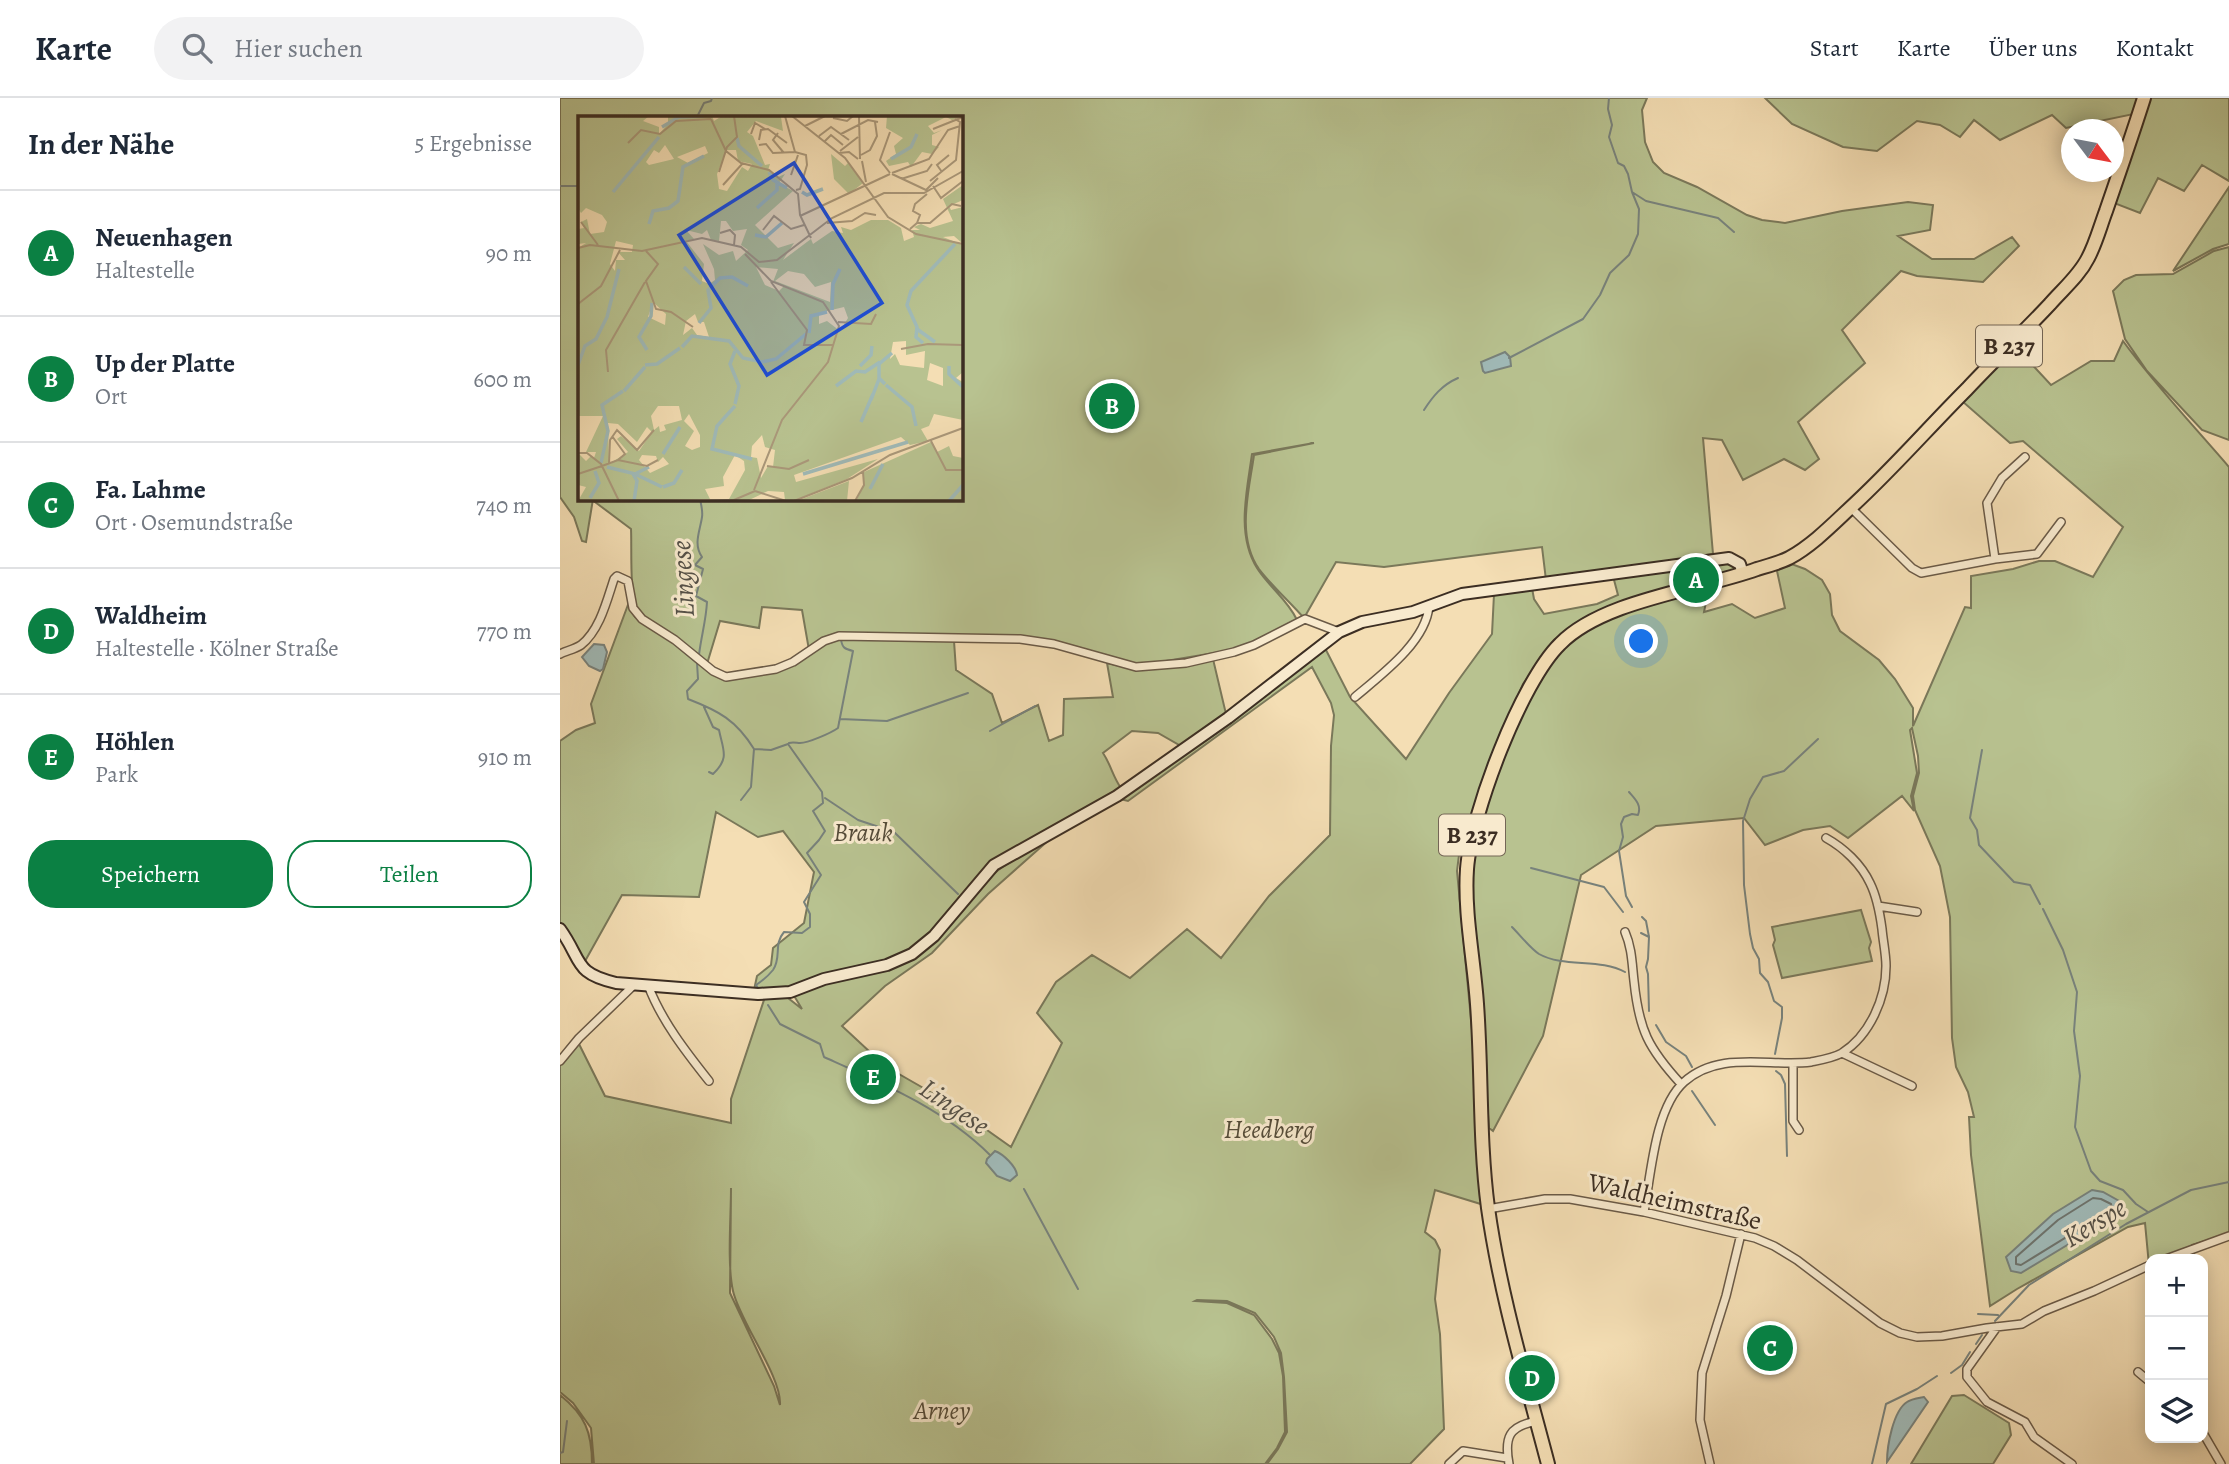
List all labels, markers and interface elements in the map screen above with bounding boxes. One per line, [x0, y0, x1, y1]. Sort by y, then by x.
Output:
search box [154, 17, 644, 80]
text: Karte [35, 26, 112, 71]
icon: search [178, 29, 216, 67]
text: Hier suchen [234, 31, 363, 66]
text: Start [1810, 32, 1859, 64]
text: Karte [1897, 32, 1951, 64]
text: Über uns [1989, 32, 2078, 64]
text: Kontakt [2116, 32, 2194, 64]
inset map [578, 116, 962, 500]
north arrow [2061, 119, 2124, 182]
text: In der Nähe [28, 124, 174, 164]
text: 5 Ergebnisse [414, 128, 532, 159]
text: Neuenhagen [95, 220, 233, 255]
text: A [44, 238, 58, 269]
text: 90 m [486, 238, 532, 269]
text: Haltestelle [95, 255, 195, 286]
road number: B 237 [1976, 326, 2042, 366]
text: Up der Platte [95, 346, 235, 381]
text: B [44, 364, 58, 395]
text: 600 m [473, 364, 532, 395]
pin: B [1089, 380, 1135, 432]
text: Ort [95, 381, 127, 412]
text: Fa. Lahme [95, 472, 206, 507]
text: C [44, 490, 58, 521]
text: 740 m [476, 490, 532, 521]
text: Ort · Osemundstraße [95, 507, 293, 538]
water label: Lingese [662, 540, 704, 618]
pin: A [1673, 554, 1719, 606]
text: Waldheim [95, 598, 207, 633]
text: D [43, 616, 59, 647]
text: 770 m [477, 616, 532, 647]
your location [1624, 624, 1658, 658]
text: Haltestelle · Kölner Straße [95, 633, 339, 664]
text: Höhlen [95, 724, 175, 759]
text: E [44, 742, 58, 773]
text: 910 m [478, 742, 532, 773]
text: Park [95, 759, 138, 790]
road number: B 237 [1439, 814, 1505, 856]
park label: Brauk [833, 815, 893, 850]
button: Speichern [28, 840, 273, 908]
button: Teilen [287, 840, 532, 908]
pin: E [850, 1051, 896, 1103]
water label: Lingese [912, 1070, 997, 1144]
park label: Heedberg [1224, 1112, 1315, 1147]
street label: Waldheimstraße [1584, 1164, 1765, 1238]
water label: Kerspe [2055, 1189, 2134, 1257]
map controls [2145, 1254, 2208, 1443]
button: + [2145, 1254, 2208, 1317]
button: − [2145, 1317, 2208, 1380]
pin: C [1747, 1322, 1793, 1374]
pin: D [1509, 1352, 1555, 1404]
button: layers [2145, 1380, 2208, 1443]
park label: Arney [912, 1393, 970, 1428]

